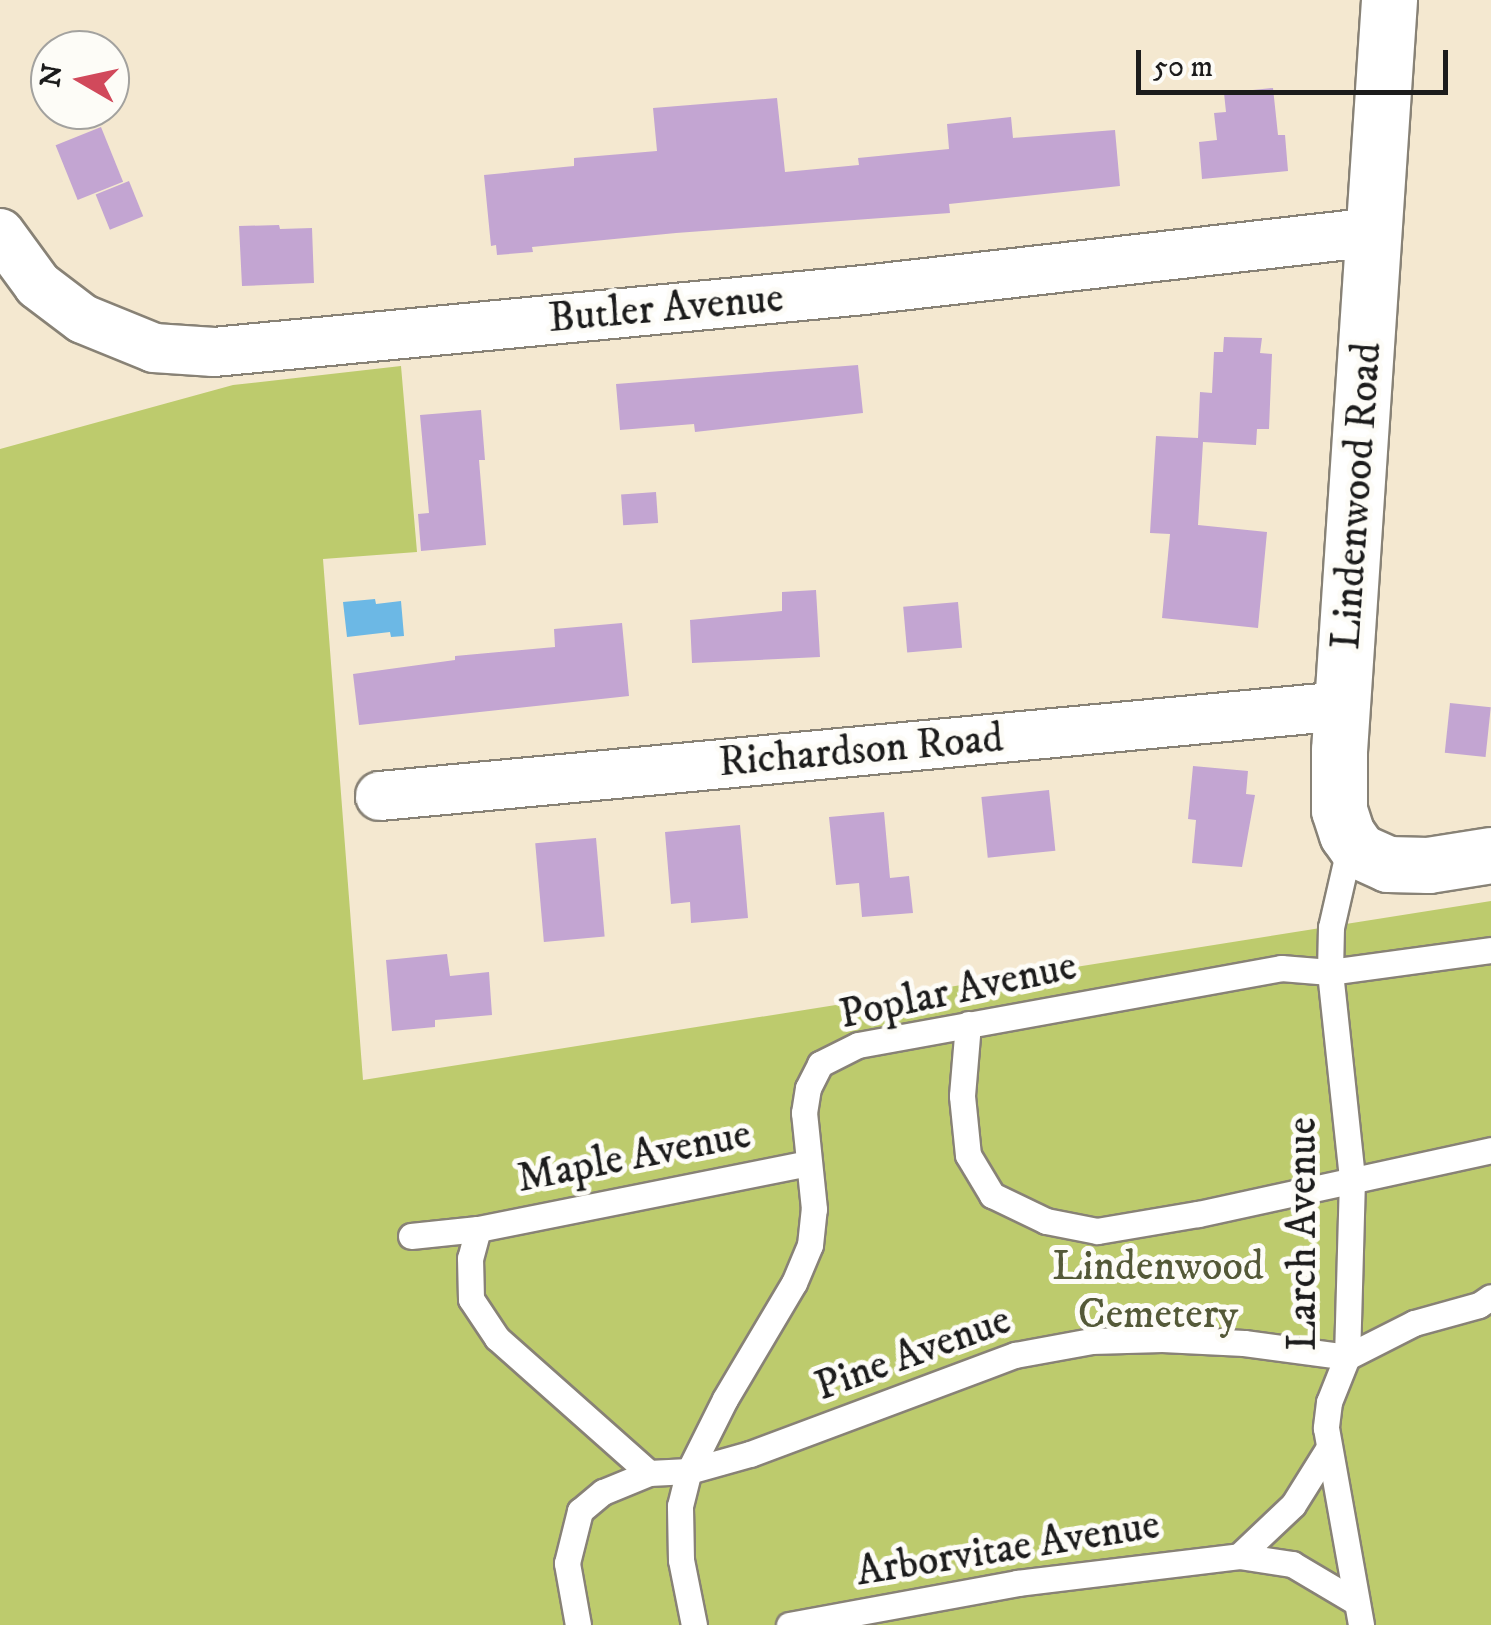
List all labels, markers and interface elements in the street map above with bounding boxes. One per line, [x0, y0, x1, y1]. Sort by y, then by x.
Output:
north arrow [30, 30, 130, 130]
scale bar [1141, 30, 1454, 92]
text: 50 m [1153, 49, 1213, 86]
text: N [33, 61, 71, 90]
street label: Butler Avenue [546, 274, 786, 344]
street label: Lindenwood Road [1321, 341, 1393, 651]
street label: Richardson Road [717, 713, 1005, 789]
street label: Poplar Avenue [835, 941, 1081, 1041]
street label: Maple Avenue [513, 1110, 755, 1204]
street label: Larch Avenue [1278, 1117, 1328, 1351]
park label: Lindenwood Cemetery [1052, 1242, 1264, 1340]
street label: Pine Avenue [808, 1295, 1018, 1413]
street label: Arborvitae Avenue [853, 1500, 1163, 1598]

